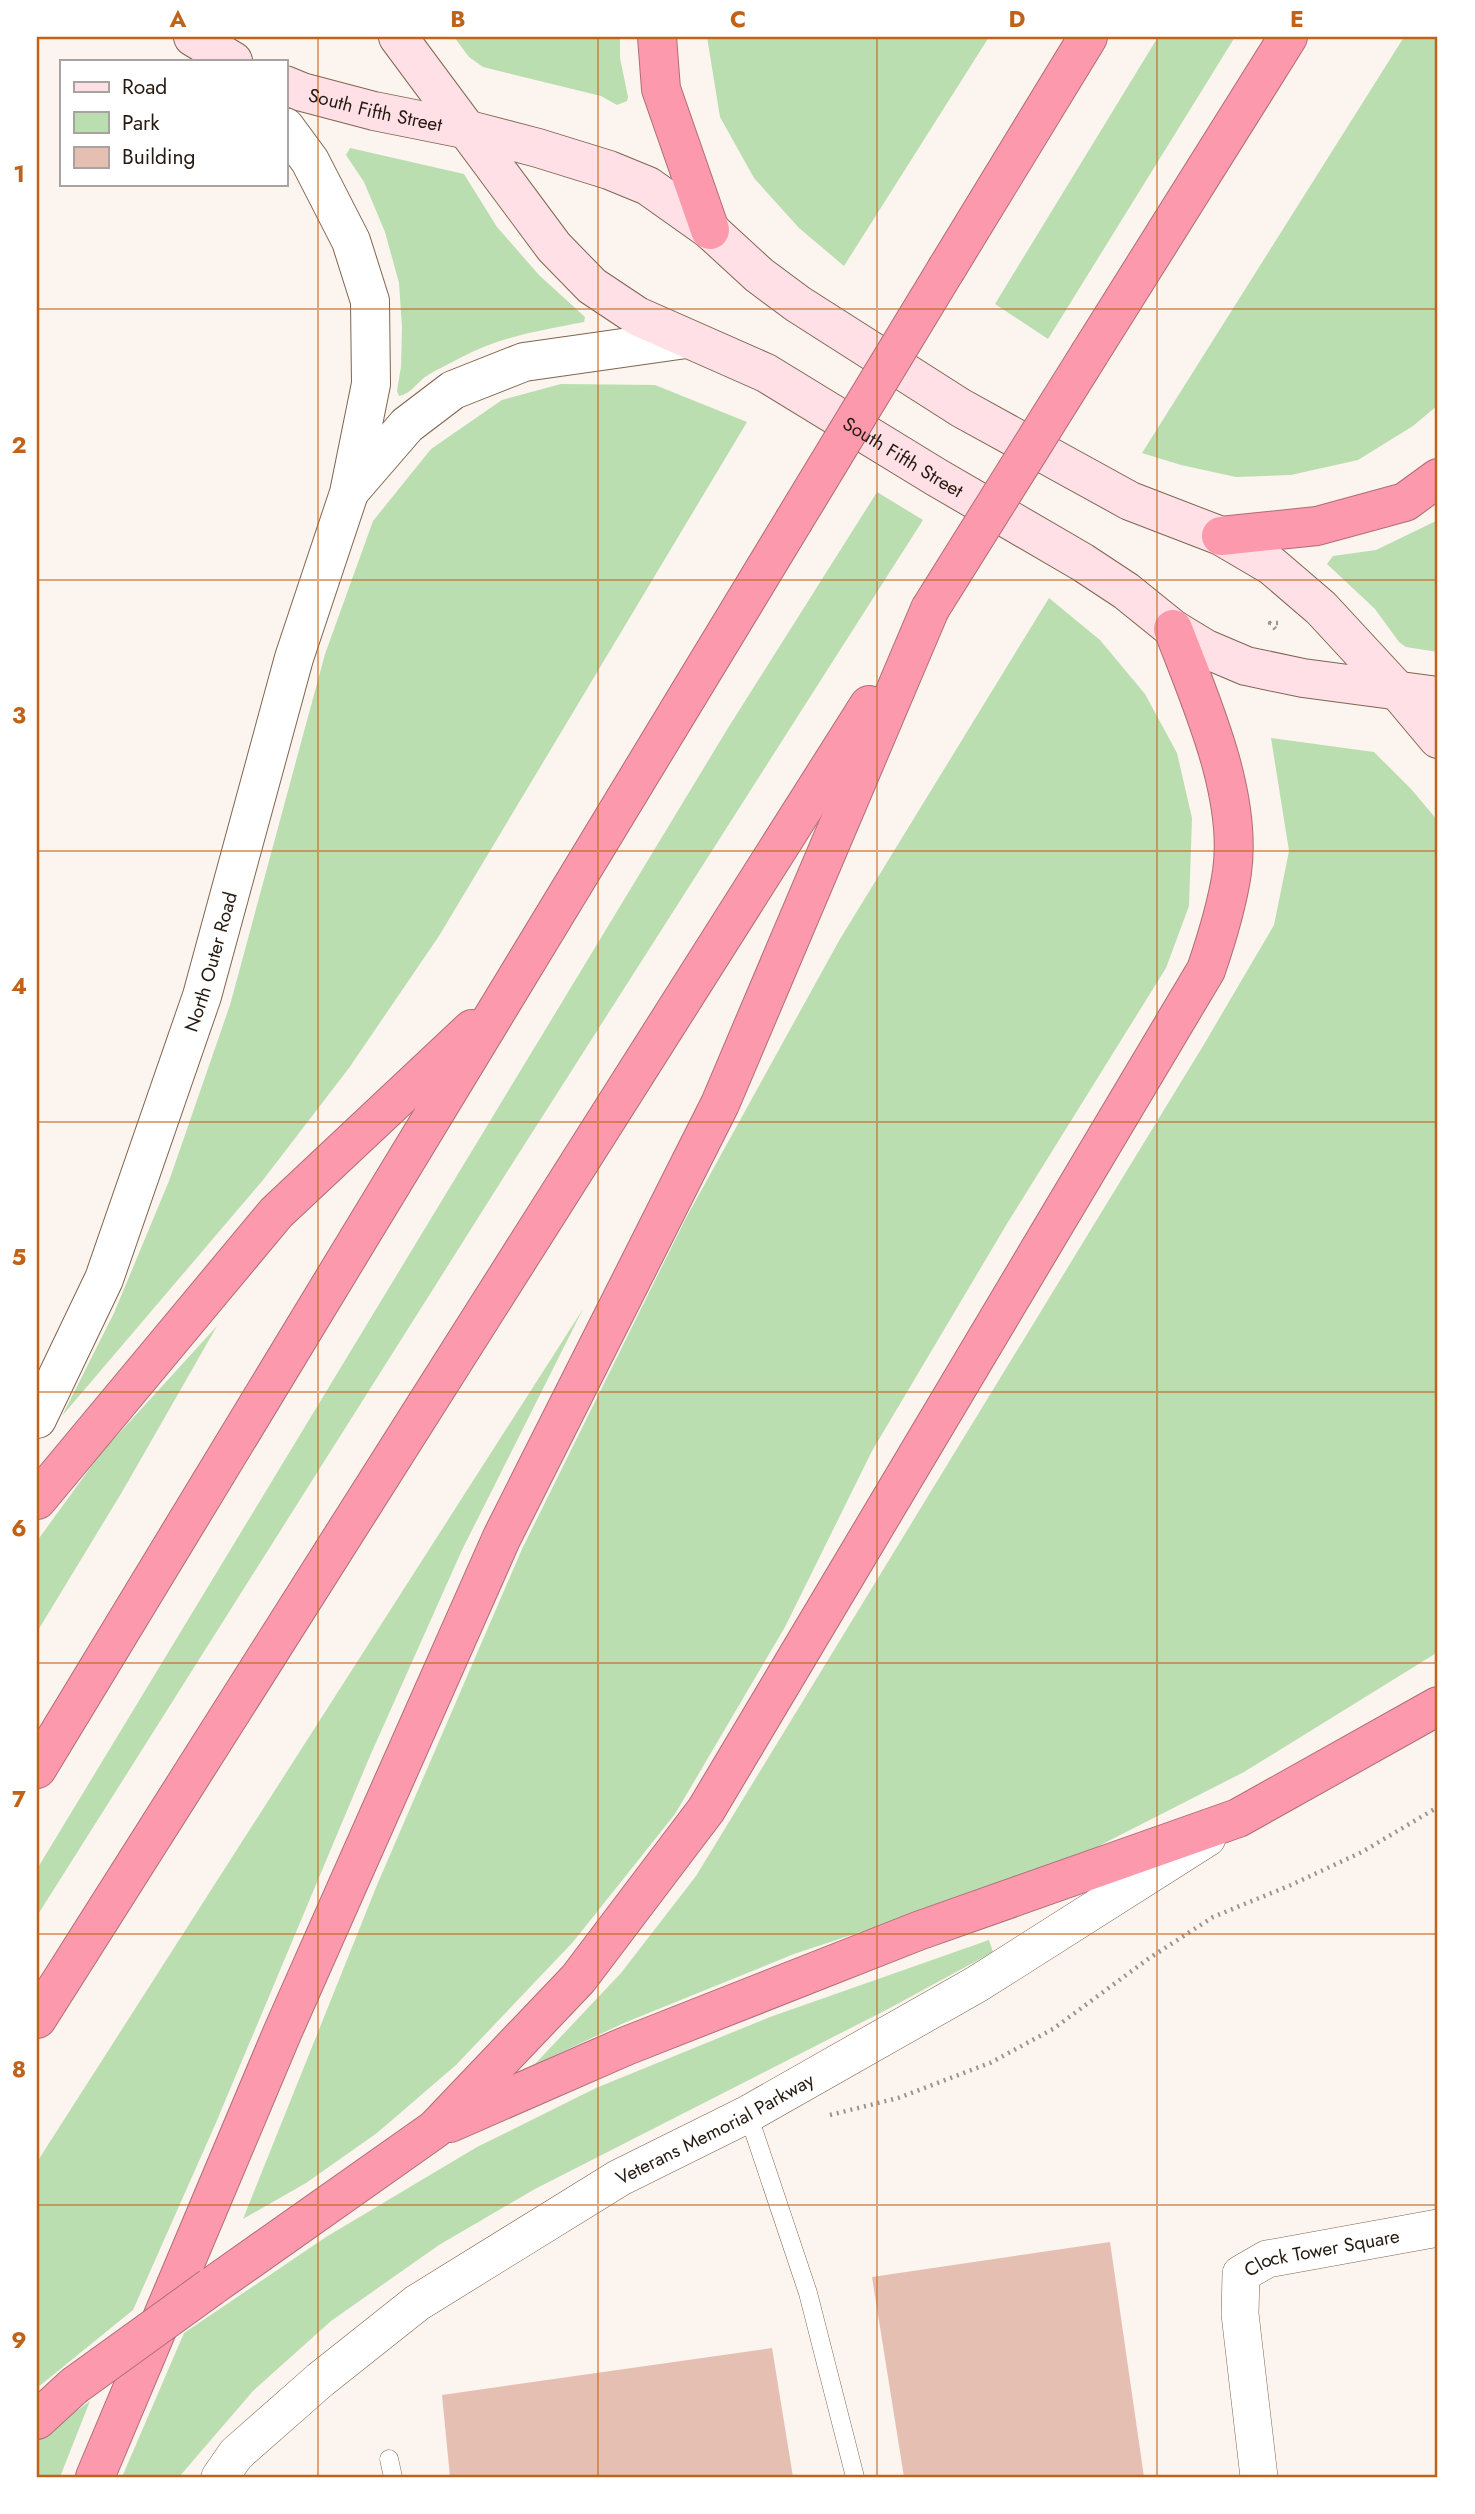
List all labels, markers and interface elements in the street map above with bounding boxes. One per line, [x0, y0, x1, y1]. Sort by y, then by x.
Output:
text: A [169, 2, 187, 36]
text: B [450, 2, 466, 36]
text: C [730, 2, 746, 36]
text: D [1009, 2, 1026, 36]
text: E [1290, 2, 1304, 36]
legend [60, 60, 287, 186]
text: Road [122, 72, 167, 102]
street label: South Fifth Street [306, 81, 445, 138]
text: Park [122, 108, 160, 138]
text: Building [122, 142, 195, 172]
text: 1 [13, 157, 25, 191]
street label: South Fifth Street [838, 410, 969, 504]
text: 2 [11, 428, 27, 462]
text: 3 [12, 698, 26, 732]
street label: North Outer Road [177, 889, 243, 1035]
text: 4 [11, 969, 27, 1003]
text: 5 [12, 1240, 26, 1274]
text: 6 [11, 1511, 27, 1545]
text: 7 [12, 1782, 26, 1816]
text: 8 [12, 2052, 26, 2086]
street label: Veterans Memorial Parkway [611, 2066, 819, 2191]
street label: Clock Tower Square [1239, 2222, 1402, 2283]
text: 9 [11, 2323, 27, 2357]

